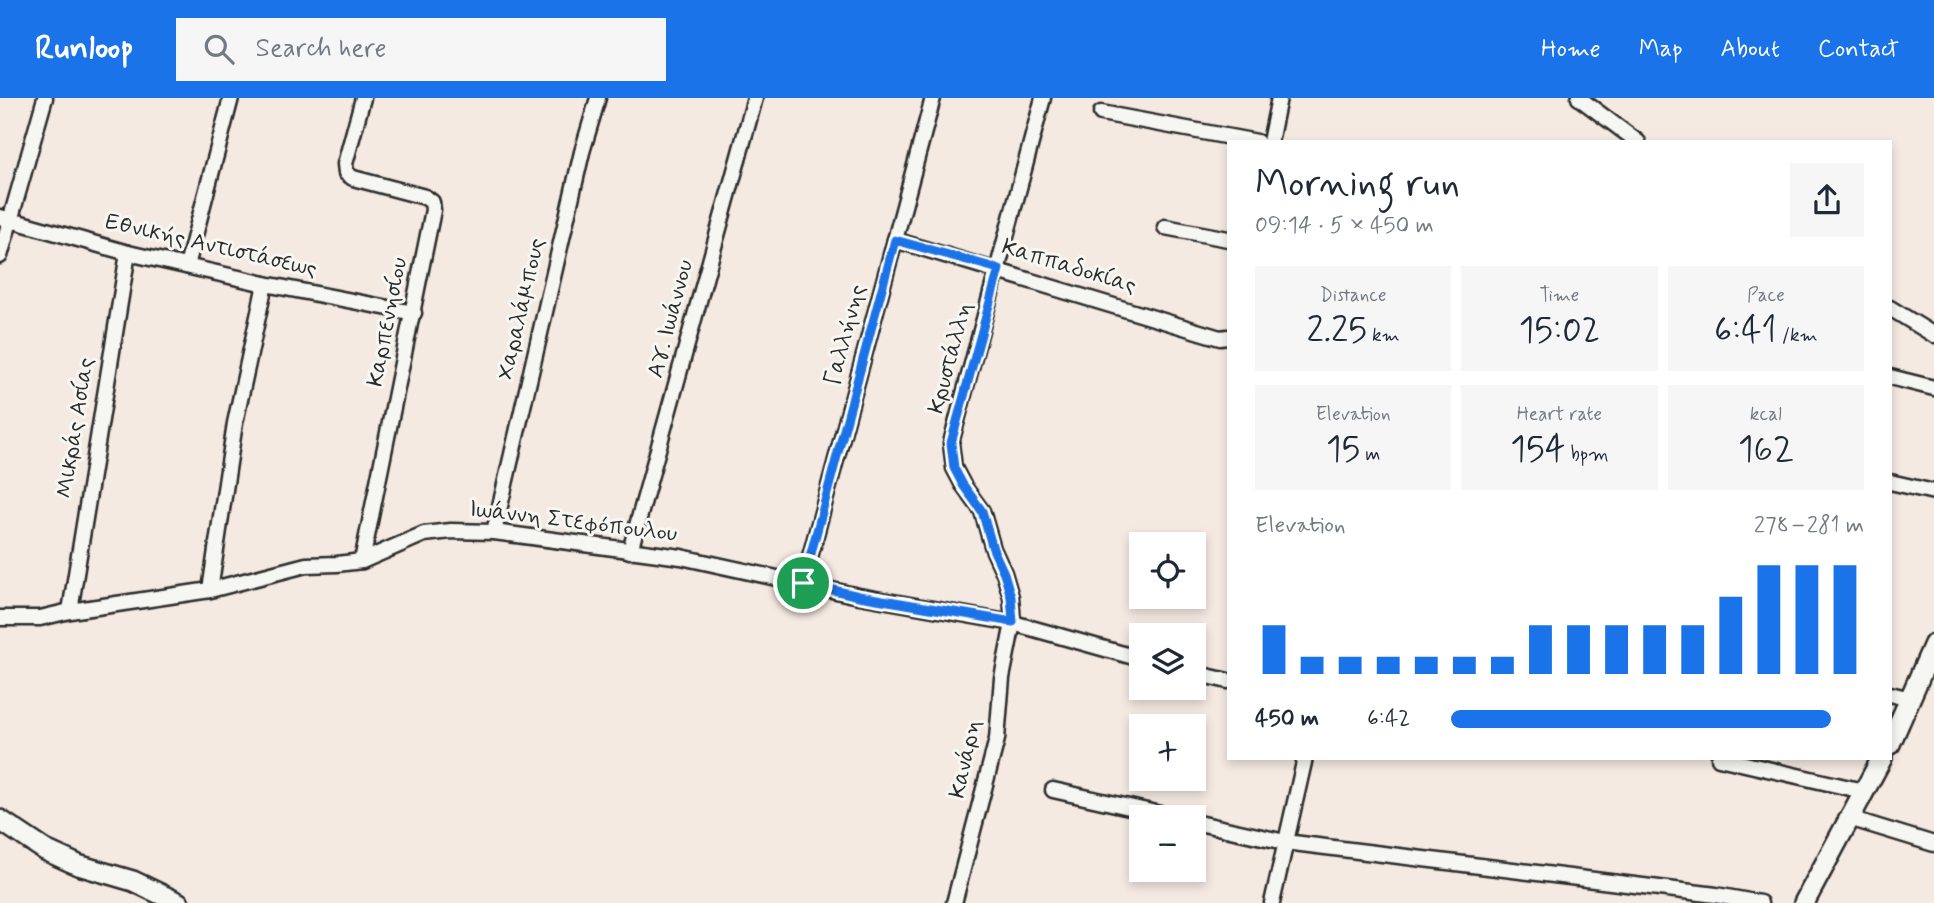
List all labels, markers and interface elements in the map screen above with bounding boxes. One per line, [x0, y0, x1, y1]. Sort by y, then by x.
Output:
search box [176, 18, 666, 81]
text: Runloop [35, 27, 134, 71]
icon: search [200, 30, 238, 68]
text: Search here [256, 32, 386, 66]
text: Home [1541, 34, 1601, 65]
text: Map [1639, 34, 1683, 65]
text: About [1721, 34, 1780, 65]
text: Contact [1818, 34, 1899, 65]
text: Morning run [1255, 160, 1460, 209]
button: share [1790, 163, 1864, 237]
street label: Εθνικής Αντιστάσεως [102, 207, 320, 285]
text: 09:14 · 5 × 450 m [1255, 211, 1434, 241]
street label: Καππαδοκίας [998, 232, 1140, 302]
street label: Χαραλάμπους [491, 235, 553, 383]
street label: Καρπενησίου [361, 255, 415, 389]
street label: Αγ. Ιωάννου [641, 257, 701, 381]
street label: Γαλλήνης [818, 281, 874, 389]
text: Distance [1320, 283, 1387, 308]
text: Time [1540, 283, 1579, 308]
text: Pace [1747, 283, 1785, 308]
street label: Κρυστάλλη [922, 299, 980, 417]
text: 2.25 [1307, 308, 1367, 354]
text: 15:02 [1519, 308, 1600, 354]
text: 6:41 [1714, 308, 1777, 354]
text: km [1367, 323, 1400, 348]
text: /km [1777, 323, 1818, 348]
street label: Μικράς Ασίας [50, 356, 102, 500]
text: Elevation [1316, 402, 1391, 427]
text: Heart rate [1517, 402, 1602, 427]
text: kcal [1750, 402, 1782, 427]
text: 15 [1326, 427, 1360, 473]
text: 154 [1510, 427, 1565, 473]
text: 162 [1738, 427, 1794, 473]
text: m [1360, 442, 1380, 467]
text: bpm [1565, 442, 1609, 467]
street label: Ιωάννη Στεφόπουλου [467, 494, 679, 550]
text: Elevation [1255, 511, 1346, 541]
text: 278–281 m [1754, 511, 1864, 541]
map controls [1129, 532, 1206, 882]
button: locate [1129, 532, 1206, 609]
pin [773, 553, 833, 613]
icon: arrive [784, 564, 822, 602]
button: layers [1129, 623, 1206, 700]
text: 450 m [1255, 704, 1319, 734]
text: 6:42 [1367, 704, 1410, 734]
button: + [1129, 714, 1206, 791]
street label: Κανάρη [943, 717, 989, 801]
button: − [1129, 805, 1206, 882]

